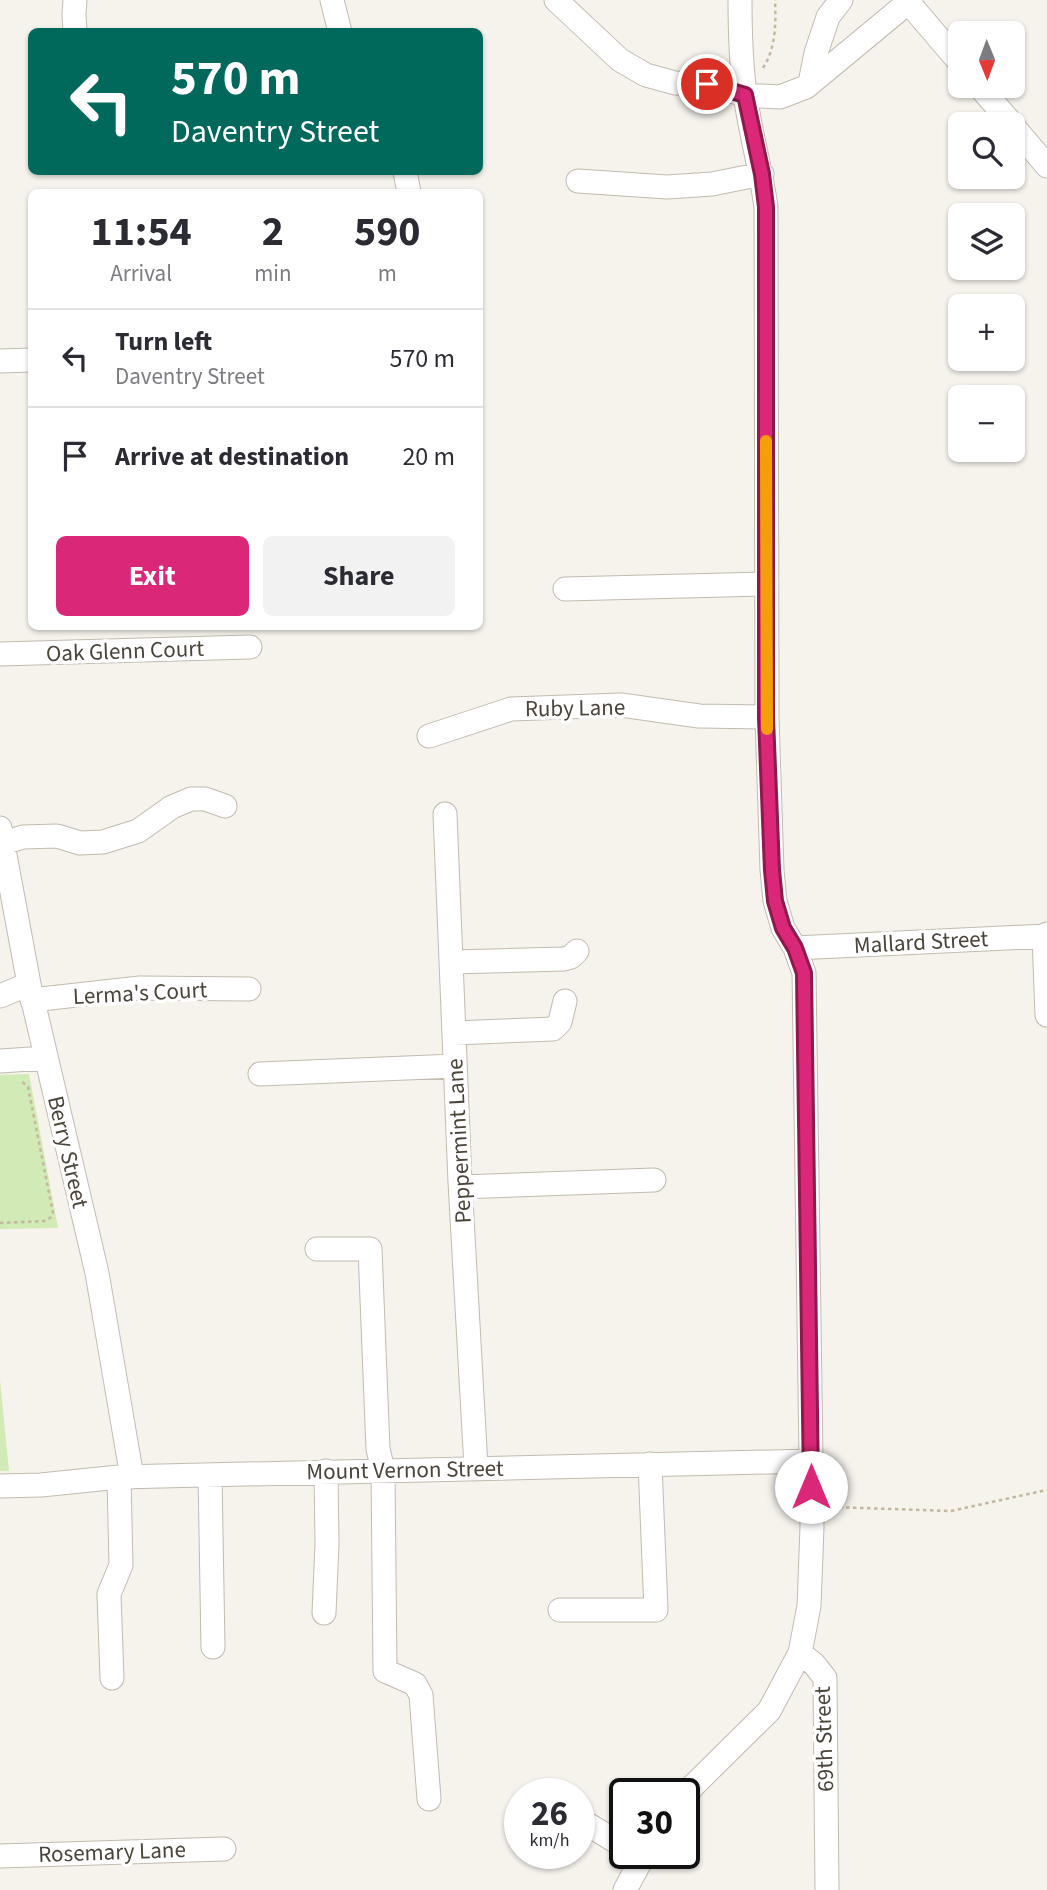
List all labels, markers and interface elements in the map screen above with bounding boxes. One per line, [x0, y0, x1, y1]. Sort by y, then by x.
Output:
north arrow [948, 21, 1026, 98]
map controls [948, 21, 1025, 462]
text: 570 m [171, 44, 300, 114]
pin [677, 54, 737, 114]
icon: left [56, 56, 147, 147]
icon: arrive [688, 65, 726, 103]
text: Daventry Street [171, 109, 379, 155]
button: search [948, 112, 1025, 189]
text: 11:54 [90, 202, 192, 262]
text: 2 [262, 202, 284, 262]
text: 590 [354, 202, 421, 262]
button: layers [948, 203, 1025, 280]
text: Arrival [110, 257, 172, 290]
text: min [254, 257, 292, 290]
text: m [378, 257, 397, 290]
button: + [948, 294, 1025, 371]
text: Turn left [115, 323, 212, 360]
icon: left [56, 339, 94, 377]
text: 570 m [389, 340, 455, 377]
text: Daventry Street [115, 360, 265, 393]
button: − [948, 385, 1025, 462]
icon: arrive [56, 437, 94, 475]
text: Arrive at destination [115, 438, 349, 475]
text: 20 m [402, 438, 455, 475]
button: Exit [56, 536, 249, 616]
button: Share [263, 536, 455, 616]
street label: Oak Glenn Court [45, 632, 205, 670]
street label: Ruby Lane [525, 691, 625, 725]
street label: Mallard Street [853, 922, 989, 962]
street label: Lerma's Court [72, 973, 208, 1013]
street label: Peppermint Lane [438, 1058, 480, 1224]
street label: Berry Street [39, 1093, 97, 1212]
position arrow [774, 1450, 848, 1524]
street label: Mount Vernon Street [306, 1452, 504, 1488]
street label: 69th Street [806, 1686, 842, 1792]
speed limit sign: 30 [609, 1778, 700, 1869]
text: 26 [531, 1789, 568, 1839]
text: km/h [530, 1828, 569, 1853]
street label: Rosemary Lane [38, 1833, 186, 1871]

